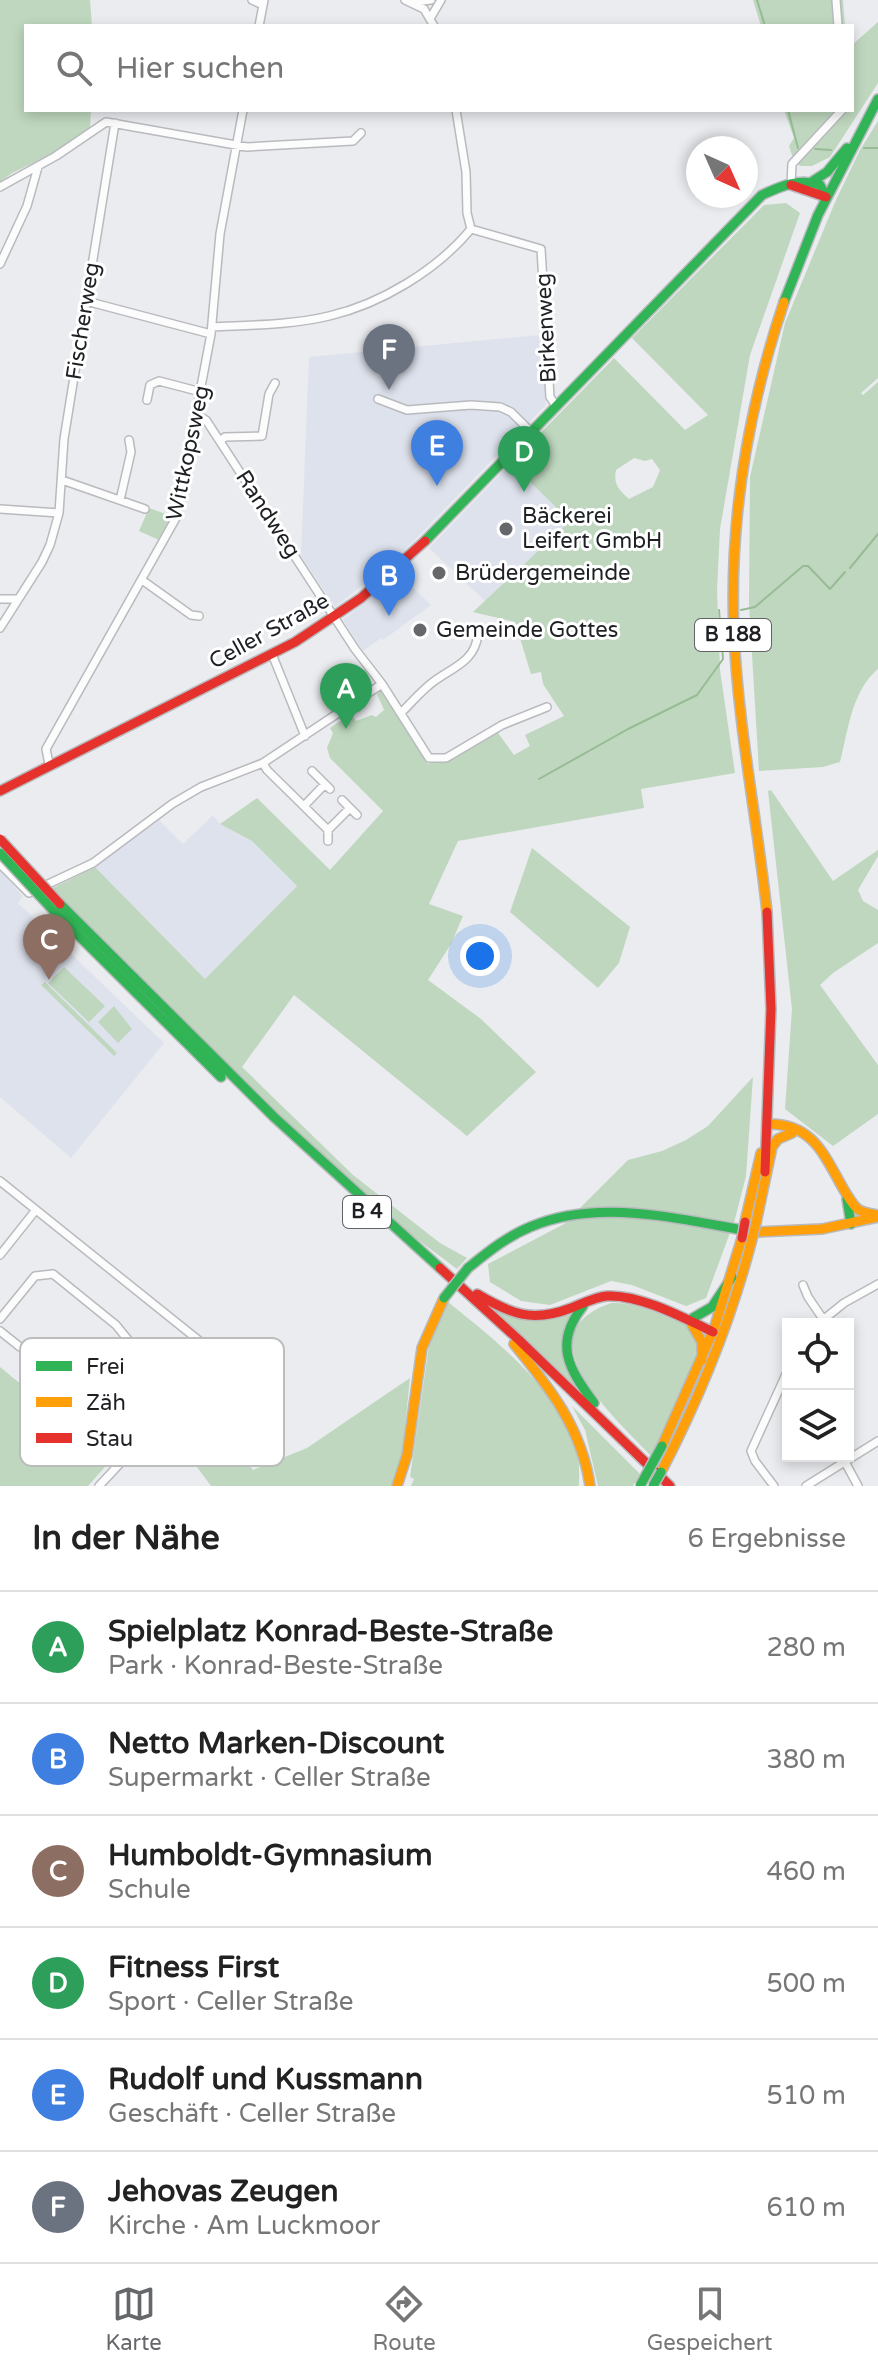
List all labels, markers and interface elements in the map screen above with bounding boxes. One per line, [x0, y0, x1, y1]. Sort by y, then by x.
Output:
search box [24, 24, 854, 112]
icon: search [52, 46, 96, 90]
text: Hier suchen [116, 50, 284, 87]
north arrow [686, 136, 758, 208]
street label: Fischerweg [61, 260, 105, 382]
street label: Birkenweg [530, 272, 562, 384]
pin: F [363, 324, 415, 390]
street label: Wittkopsweg [161, 383, 215, 523]
pin: E [411, 420, 463, 486]
pin: D [498, 426, 550, 492]
street label: Randweg [230, 465, 306, 563]
place label: Bäckerei Leifert GmbH [522, 503, 662, 554]
marker: Bäckerei Leifert GmbH [497, 520, 515, 538]
pin: B [363, 550, 415, 616]
place label: Brüdergemeinde [455, 560, 631, 586]
marker: Brüdergemeinde [430, 564, 448, 582]
street label: Celler Straße [205, 587, 333, 675]
place label: Gemeinde Gottes [436, 617, 618, 643]
road number: B 188 [695, 619, 771, 651]
marker: Gemeinde Gottes [411, 621, 429, 639]
pin: A [320, 663, 372, 729]
pin: C [23, 914, 75, 980]
your location [460, 936, 500, 976]
road number: B 4 [343, 1196, 391, 1228]
map controls [782, 1318, 854, 1462]
button: locate [782, 1318, 854, 1390]
legend [20, 1338, 284, 1466]
text: Frei [86, 1354, 125, 1380]
text: Zäh [86, 1390, 126, 1416]
button: layers [782, 1390, 854, 1462]
text: Stau [86, 1426, 133, 1452]
text: In der Nähe [32, 1518, 220, 1559]
text: 6 Ergebnisse [687, 1523, 846, 1554]
text: Spielplatz Konrad-Beste-Straße [108, 1613, 553, 1650]
text: A [48, 1632, 68, 1663]
text: 280 m [766, 1632, 846, 1663]
text: Park · Konrad-Beste-Straße [108, 1650, 443, 1681]
text: Netto Marken-Discount [108, 1725, 444, 1762]
text: B [49, 1744, 67, 1775]
text: 380 m [766, 1744, 846, 1775]
text: Supermarkt · Celler Straße [108, 1762, 431, 1793]
text: Humboldt-Gymnasium [108, 1837, 433, 1874]
text: C [49, 1856, 67, 1887]
text: 460 m [766, 1856, 846, 1887]
text: Schule [108, 1874, 191, 1905]
text: Fitness First [108, 1949, 279, 1986]
text: D [48, 1968, 68, 1999]
text: 500 m [766, 1968, 846, 1999]
text: Sport · Celler Straße [108, 1986, 353, 2017]
text: Rudolf und Kussmann [108, 2061, 423, 2098]
text: E [50, 2080, 66, 2111]
text: 510 m [766, 2080, 846, 2111]
text: Geschäft · Celler Straße [108, 2098, 396, 2129]
text: Jehovas Zeugen [108, 2173, 339, 2210]
text: F [50, 2192, 66, 2223]
text: 610 m [766, 2192, 846, 2223]
text: Kirche · Am Luckmoor [108, 2210, 380, 2241]
tab: Karte [105, 2282, 162, 2356]
tab: Route [373, 2282, 436, 2356]
tab: Gespeichert [647, 2282, 773, 2356]

